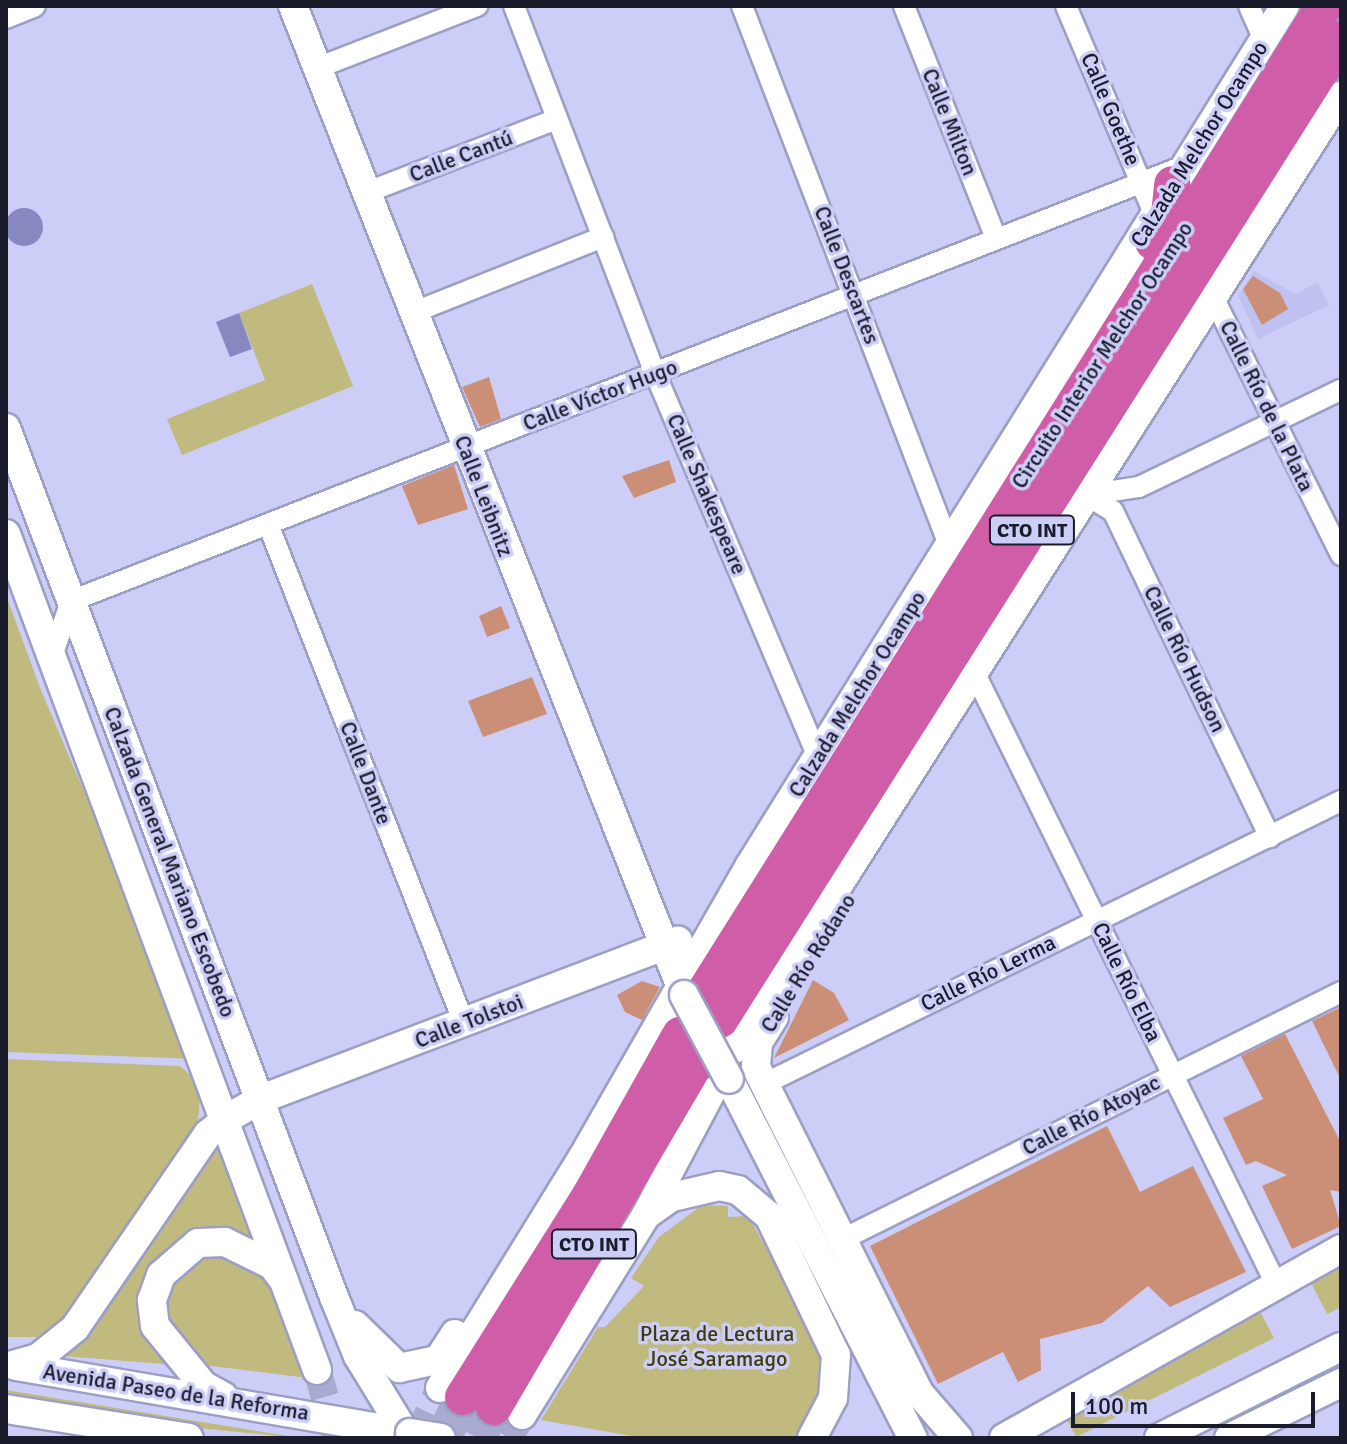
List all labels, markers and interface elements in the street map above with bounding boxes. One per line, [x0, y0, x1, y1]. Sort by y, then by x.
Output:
street label: Calzada Melchor Ocampo [1125, 36, 1273, 252]
street label: Calle Goethe [1075, 49, 1147, 169]
street label: Calle Milton [917, 65, 983, 179]
street label: Calle Cantú [406, 124, 516, 188]
street label: Calle Descartes [809, 202, 885, 348]
street label: Circuito Interior Melchor Ocampo [1006, 217, 1198, 493]
street label: Calle Río de la Plata [1214, 316, 1320, 496]
street label: Calle Víctor Hugo [519, 353, 681, 437]
street label: Calle Shakespeare [661, 410, 753, 578]
street label: Calle Leibnitz [449, 432, 519, 560]
road number: CTO INT [988, 514, 1076, 546]
street label: Calle Río Hudson [1138, 581, 1232, 737]
street label: Calzada Melchor Ocampo [783, 586, 931, 802]
street label: Calzada General Mariano Escobedo [98, 703, 242, 1021]
street label: Calle Dante [334, 718, 398, 828]
street label: Calle Río Ródano [755, 889, 861, 1037]
street label: Calle Río Elba [1087, 918, 1167, 1046]
street label: Calle Río Lerma [916, 929, 1060, 1017]
street label: Calle Tolstoi [411, 988, 527, 1054]
street label: Calle Río Atoyac [1018, 1069, 1164, 1161]
road number: CTO INT [550, 1228, 638, 1260]
park label: Plaza de Lectura José Saramago [640, 1320, 794, 1372]
street label: Avenida Paseo de la Reforma [41, 1358, 311, 1426]
scale bar [1075, 1376, 1319, 1426]
text: 100 m [1085, 1391, 1148, 1421]

